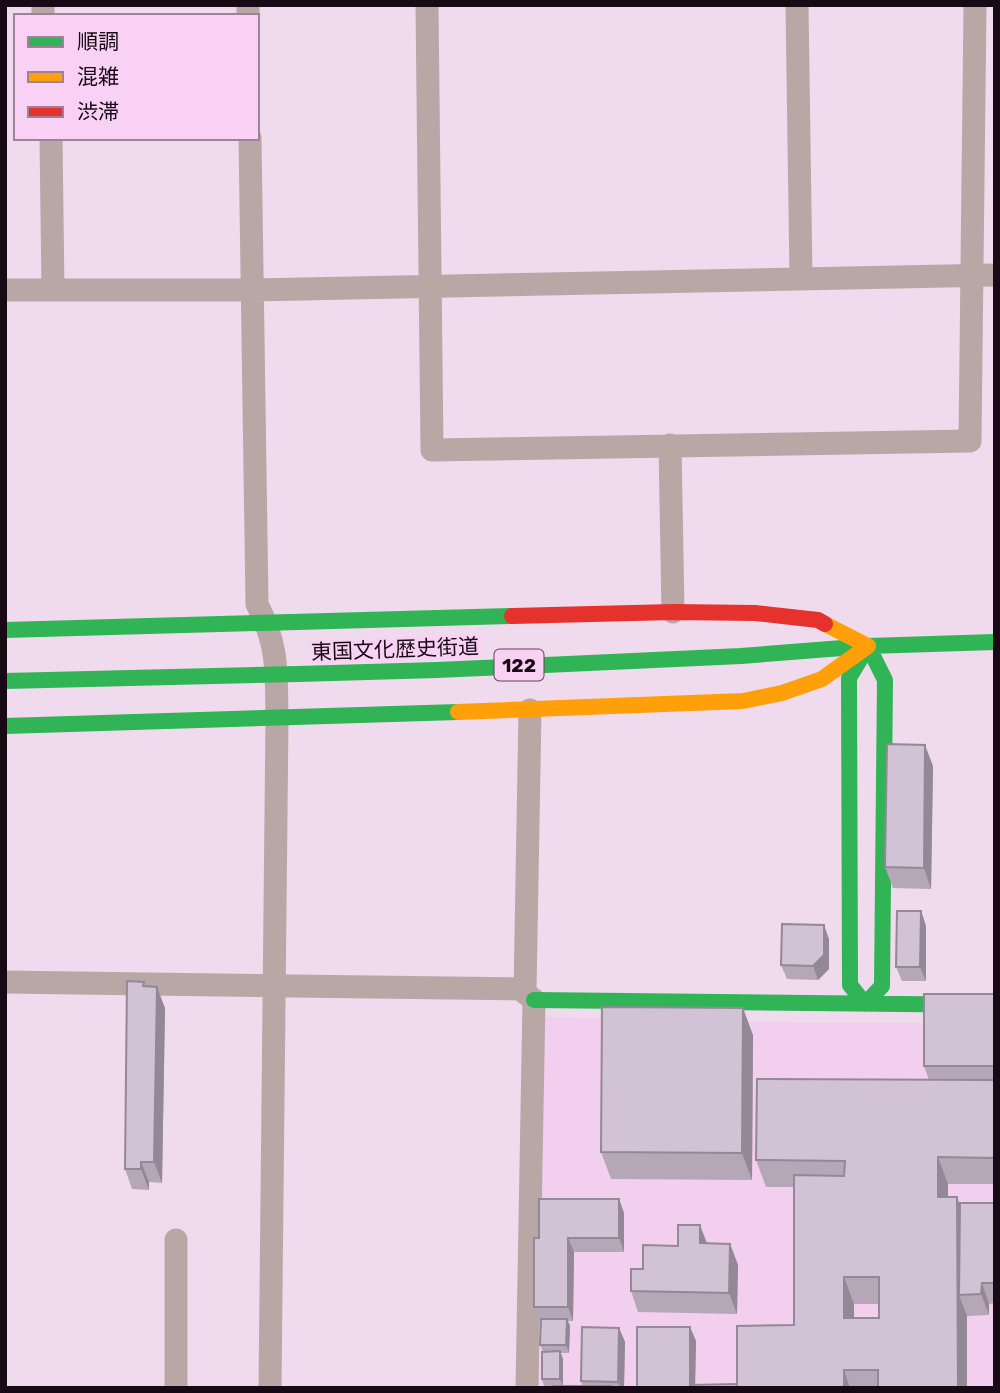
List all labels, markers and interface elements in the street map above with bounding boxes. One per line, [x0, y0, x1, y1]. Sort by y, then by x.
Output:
legend [14, 14, 259, 140]
text: 順調 [77, 29, 119, 54]
text: 混雑 [77, 64, 119, 89]
text: 渋滞 [77, 99, 119, 124]
street label: 東国文化歴史街道 [311, 634, 479, 664]
road number: 122 [494, 650, 544, 680]

